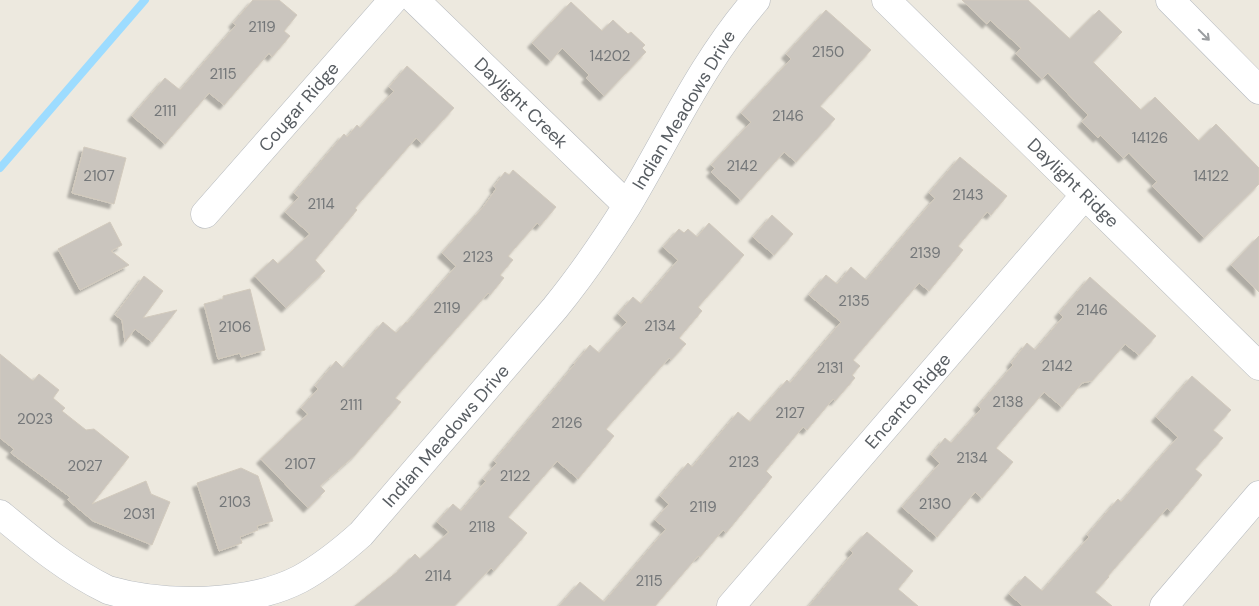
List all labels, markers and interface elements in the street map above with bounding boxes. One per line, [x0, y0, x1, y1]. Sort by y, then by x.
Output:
house number: 2119 [248, 17, 276, 37]
street label: Indian Meadows Drive [627, 26, 741, 194]
one-way arrow [1198, 28, 1210, 41]
house number: 2150 [812, 42, 844, 62]
house number: 14202 [589, 46, 631, 66]
street label: Daylight Creek [469, 52, 573, 154]
street label: Cougar Ridge [253, 57, 345, 157]
house number: 2115 [209, 64, 237, 84]
house number: 2111 [154, 101, 176, 121]
house number: 2146 [772, 106, 804, 126]
house number: 14126 [1132, 128, 1168, 148]
street label: Daylight Ridge [1022, 133, 1124, 233]
house number: 2142 [726, 156, 758, 176]
house number: 2107 [83, 166, 115, 186]
house number: 14122 [1193, 166, 1229, 186]
house number: 2143 [952, 185, 984, 205]
house number: 2114 [307, 194, 335, 214]
house number: 2139 [909, 243, 941, 263]
house number: 2123 [463, 247, 493, 267]
house number: 2135 [838, 291, 870, 311]
house number: 2119 [433, 298, 461, 318]
house number: 2146 [1076, 300, 1108, 320]
house number: 2134 [644, 316, 676, 336]
house number: 2106 [218, 317, 252, 337]
street label: Encanto Ridge [860, 348, 956, 454]
house number: 2142 [1041, 356, 1073, 376]
house number: 2131 [817, 358, 843, 378]
street label: Indian Meadows Drive [377, 359, 515, 513]
house number: 2138 [992, 392, 1024, 412]
house number: 2111 [340, 395, 362, 415]
house number: 2127 [775, 403, 805, 423]
house number: 2023 [17, 409, 53, 429]
house number: 2126 [551, 413, 583, 433]
house number: 2134 [956, 448, 988, 468]
house number: 2123 [729, 452, 759, 472]
house number: 2107 [284, 454, 316, 474]
house number: 2027 [68, 456, 103, 476]
house number: 2122 [500, 466, 530, 486]
house number: 2103 [219, 492, 251, 512]
house number: 2130 [919, 494, 951, 514]
house number: 2119 [689, 497, 717, 517]
house number: 2031 [123, 504, 155, 524]
house number: 2118 [468, 517, 496, 537]
house number: 2114 [424, 566, 452, 586]
house number: 2115 [635, 571, 663, 591]

